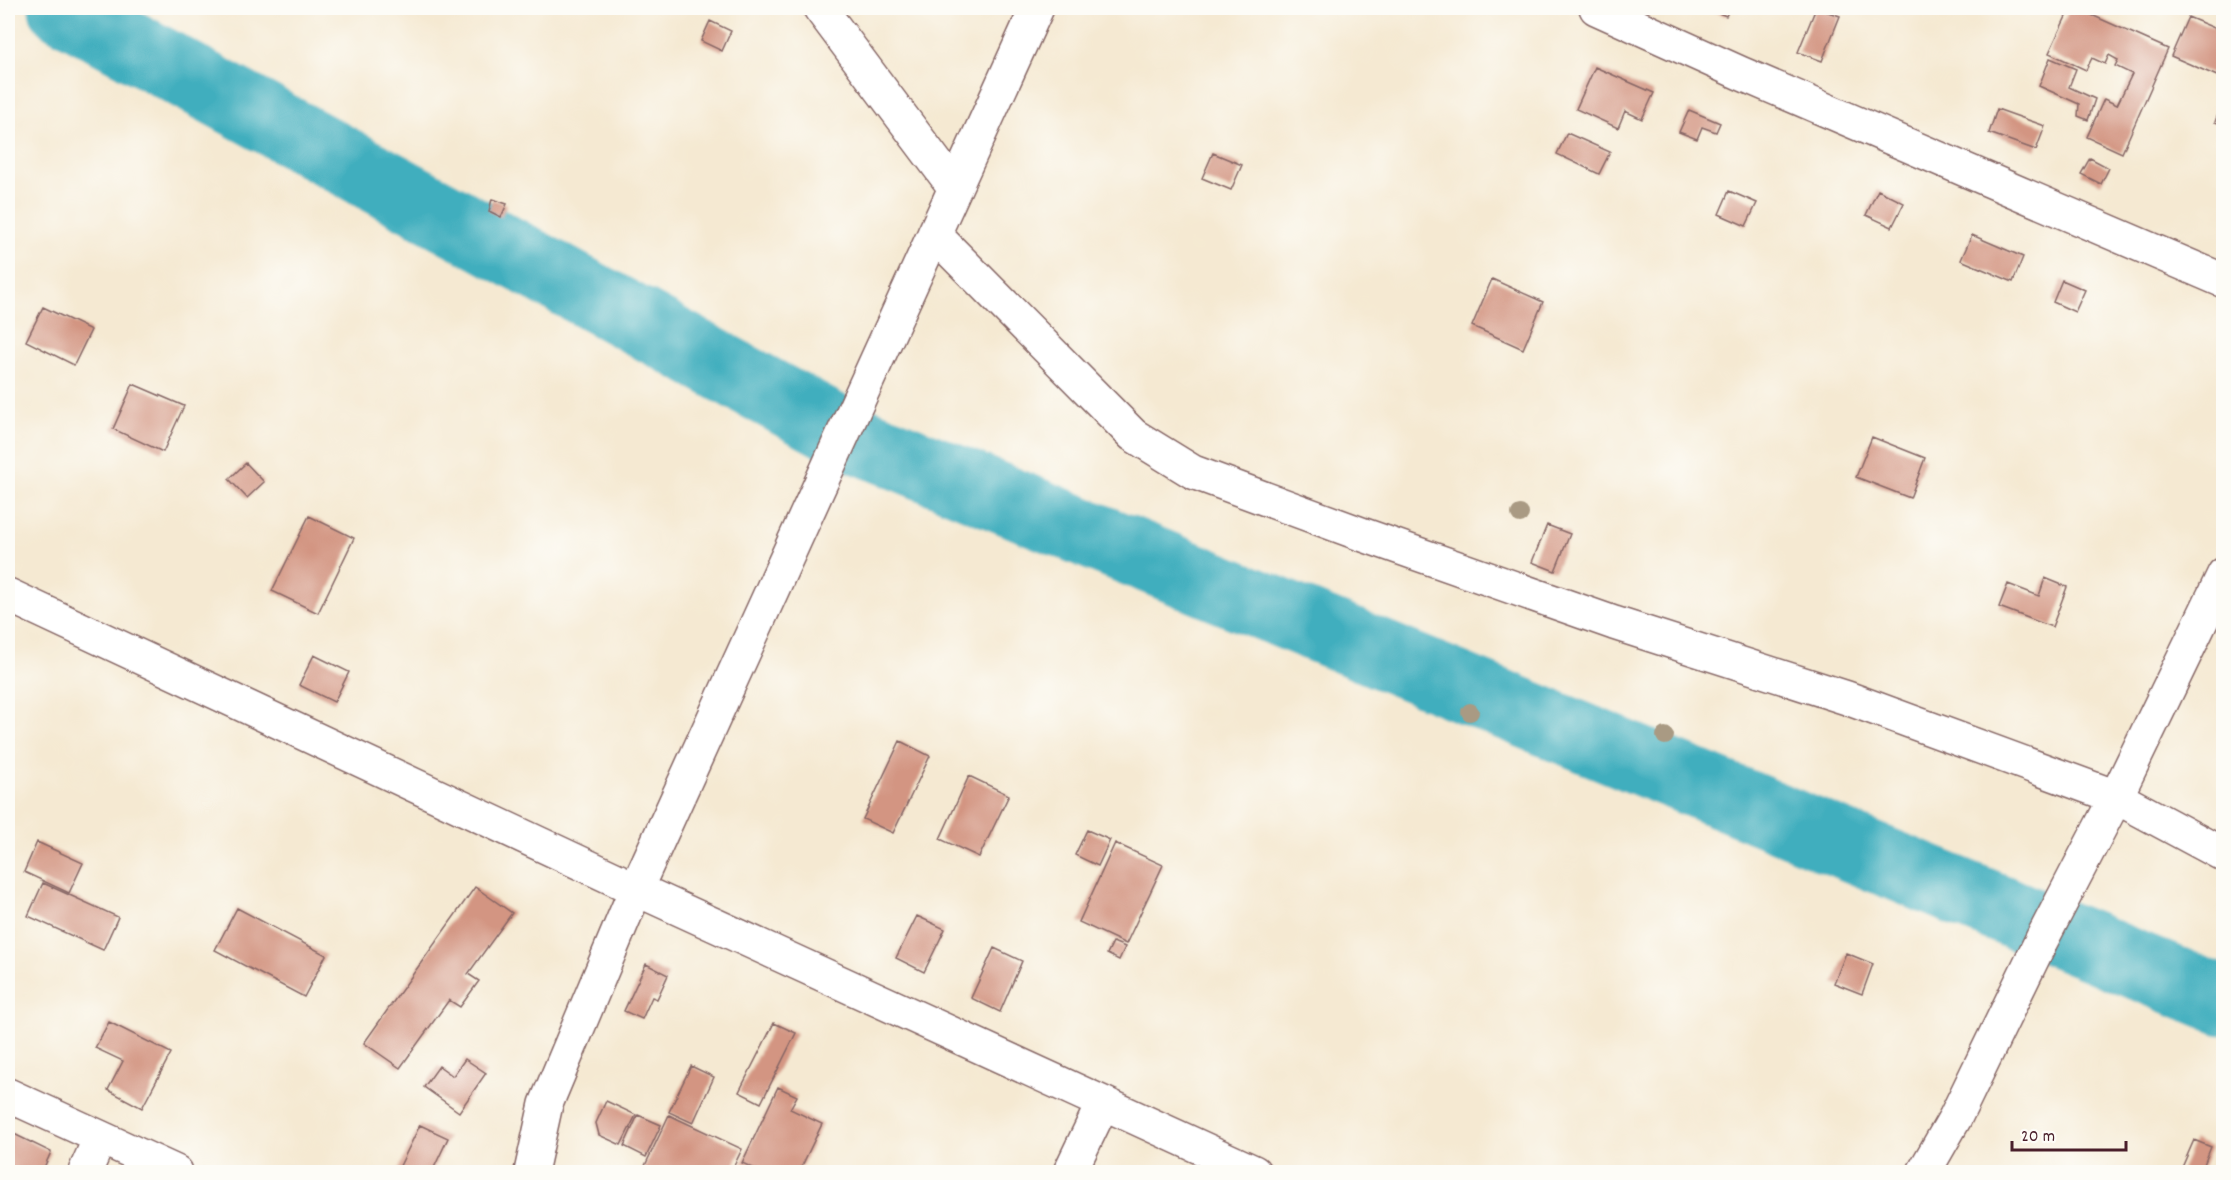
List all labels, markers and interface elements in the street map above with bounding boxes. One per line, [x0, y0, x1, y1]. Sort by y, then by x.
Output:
scale bar [2012, 1114, 2126, 1152]
text: 20 m [2021, 1125, 2055, 1150]

